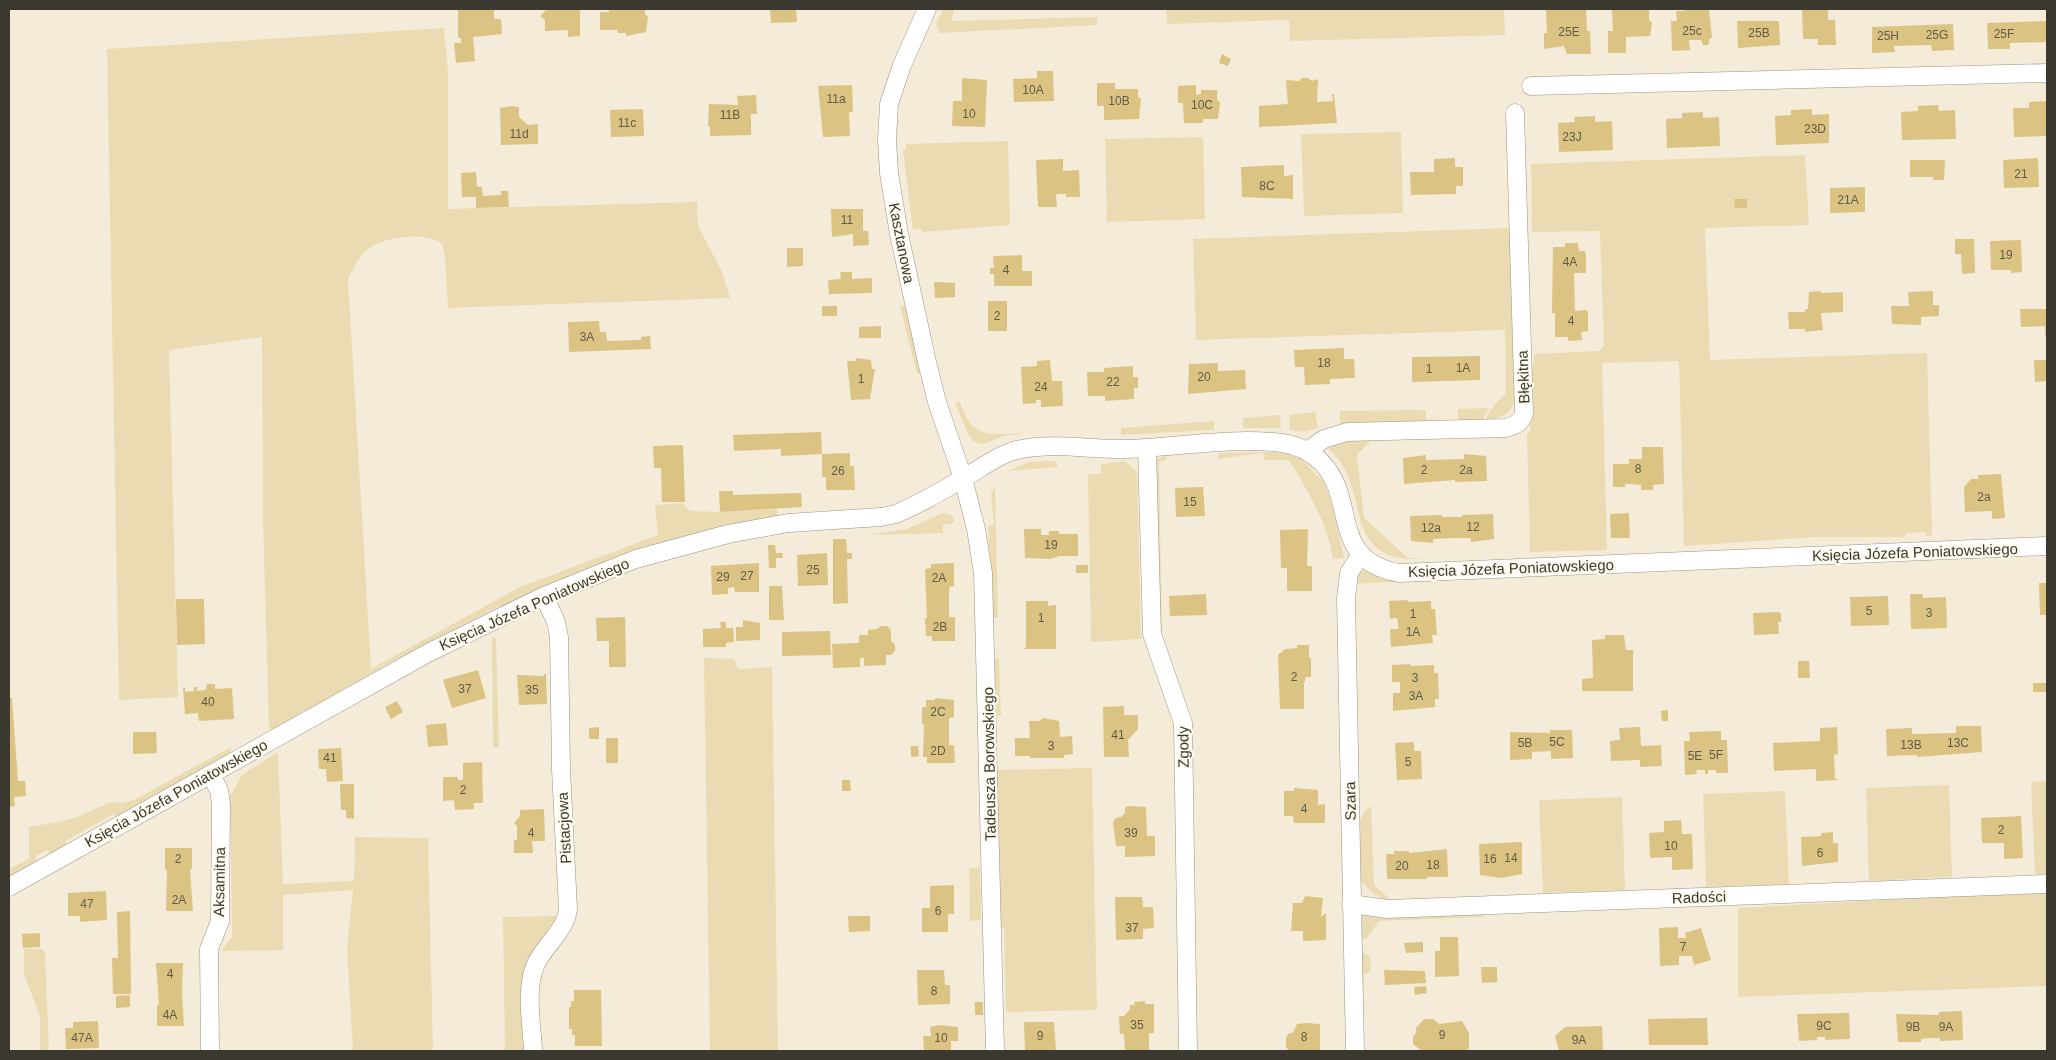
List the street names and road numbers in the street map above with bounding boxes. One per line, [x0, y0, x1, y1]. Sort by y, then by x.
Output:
street label: Kasztanowa [886, 201, 918, 285]
street label: Błękitna [1514, 349, 1532, 404]
street label: Księcia Józefa Poniatowskiego [1812, 540, 2018, 564]
street label: Księcia Józefa Poniatowskiego [436, 554, 632, 654]
street label: Księcia Józefa Poniatowskiego [1408, 556, 1614, 580]
street label: Tadeusza Borowskiego [979, 687, 999, 841]
street label: Zgody [1174, 726, 1192, 768]
street label: Księcia Józefa Poniatowskiego [82, 736, 270, 850]
street label: Szara [1341, 781, 1359, 821]
street label: Pistacjowa [554, 791, 574, 864]
street label: Aksamitna [210, 846, 228, 917]
street label: Radości [1672, 888, 1726, 906]

